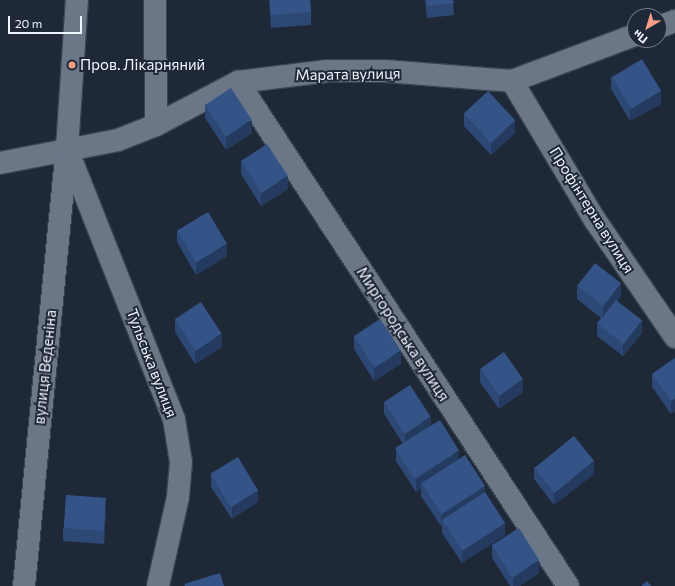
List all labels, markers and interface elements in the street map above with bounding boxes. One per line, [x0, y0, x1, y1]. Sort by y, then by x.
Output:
scale bar [10, 8, 84, 34]
north arrow [627, 8, 667, 48]
text: 20 m [15, 16, 42, 30]
text: Пн [630, 27, 650, 47]
place label: Пров. Лікарняний [80, 56, 205, 74]
marker: Пров. Лікарняний [67, 60, 77, 70]
street label: Марата вулиця [295, 64, 401, 84]
street label: Профінтерна вулиця [546, 144, 638, 276]
street label: Миргородська вулиця [353, 264, 453, 404]
street label: Тульська вулиця [123, 306, 181, 420]
street label: вулиця Веденіна [30, 309, 60, 425]

